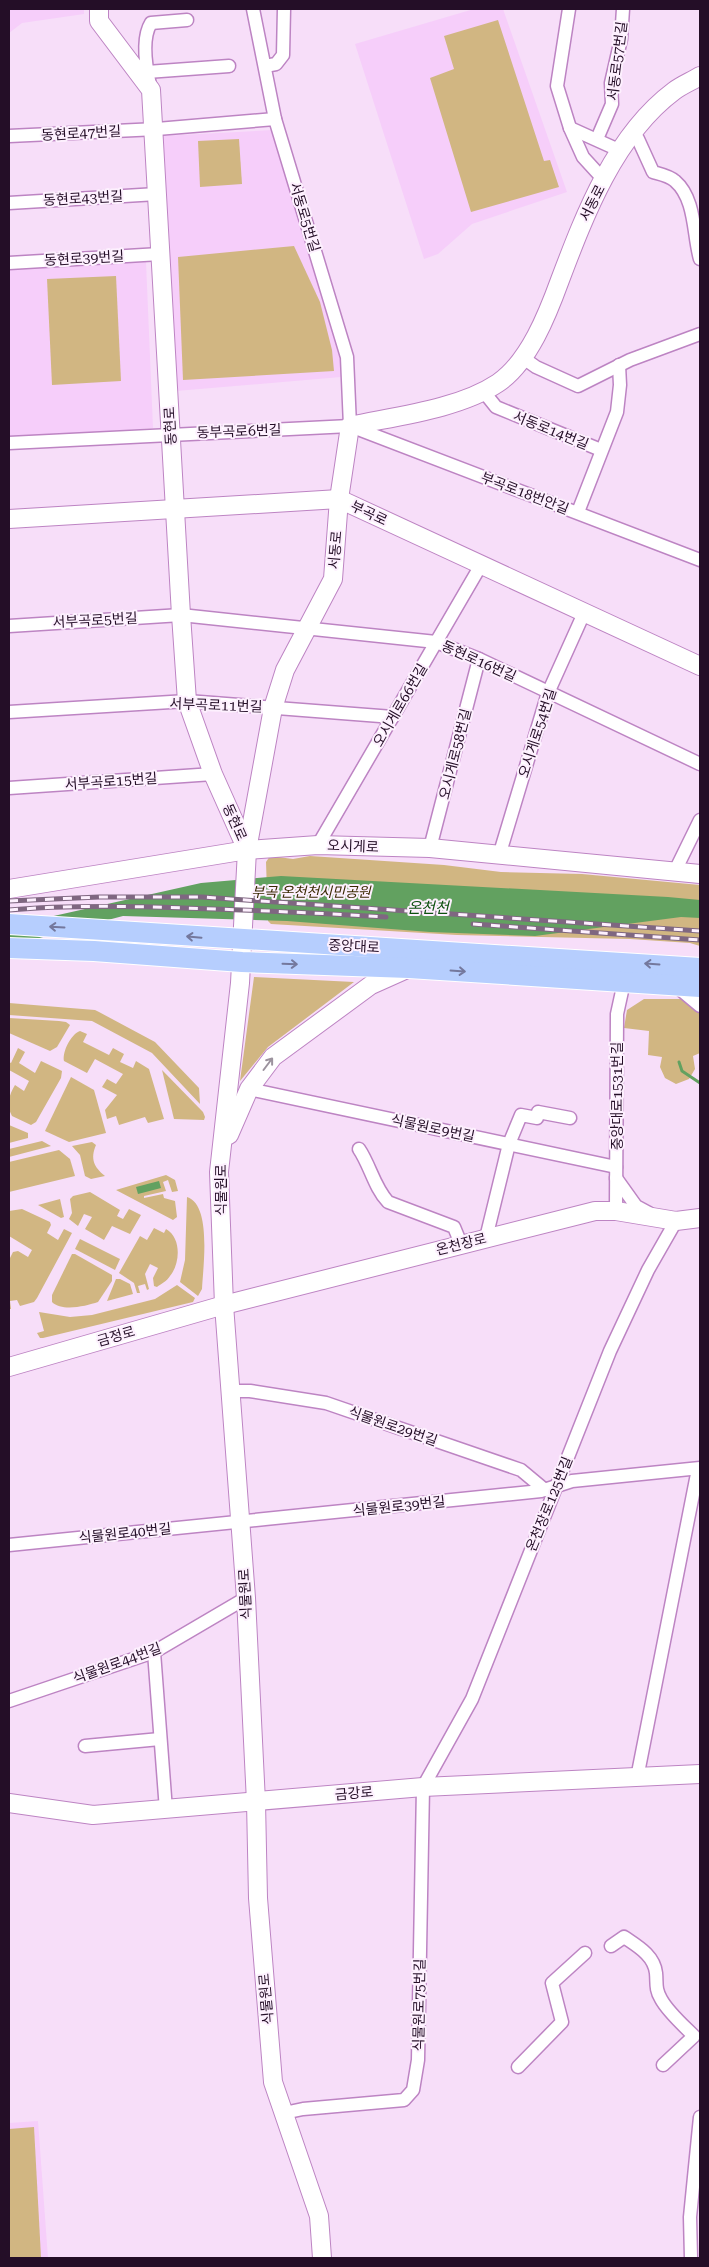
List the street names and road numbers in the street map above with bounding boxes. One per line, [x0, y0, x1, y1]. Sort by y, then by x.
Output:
street label: 서동로57번길 [604, 20, 630, 102]
street label: 동현로47번길 [41, 123, 121, 143]
street label: 서동로5번길 [287, 180, 323, 254]
street label: 서동로 [576, 182, 608, 224]
street label: 동현로43번길 [43, 188, 123, 208]
street label: 동현로39번길 [44, 248, 124, 268]
street label: 동현로 [161, 406, 179, 446]
street label: 서동로14번길 [511, 408, 591, 452]
street label: 동부곡로6번길 [196, 422, 282, 440]
street label: 부곡로18번안길 [479, 469, 571, 517]
street label: 부곡로 [348, 498, 390, 528]
street label: 서동로 [325, 530, 345, 570]
street label: 서부곡로5번길 [52, 610, 138, 630]
street label: 동현로16번길 [439, 637, 519, 685]
street label: 오시게로66번길 [370, 661, 430, 749]
street label: 오시게로54번길 [515, 686, 559, 780]
street label: 서부곡로11번길 [169, 695, 263, 715]
street label: 오시게로58번길 [436, 707, 474, 801]
street label: 서부곡로15번길 [64, 770, 158, 792]
street label: 동현로 [220, 801, 250, 843]
street label: 오시게로 [327, 837, 379, 855]
street label: 중앙대로 [328, 937, 380, 955]
street label: 중앙대로1531번길 [609, 1042, 625, 1150]
street label: 식물원로9번길 [390, 1111, 476, 1145]
street label: 식물원로 [213, 1164, 229, 1216]
street label: 온천장로 [434, 1230, 488, 1258]
street label: 금정로 [95, 1323, 137, 1349]
street label: 식물원로29번길 [346, 1403, 440, 1449]
street label: 온천장로125번길 [523, 1454, 575, 1554]
street label: 식물원로39번길 [352, 1493, 446, 1519]
street label: 식물원로40번길 [78, 1520, 172, 1546]
street label: 식물원로 [236, 1568, 254, 1620]
street label: 식물원로44번길 [71, 1640, 163, 1686]
street label: 금강로 [334, 1783, 374, 1803]
street label: 식물원로75번길 [410, 1958, 428, 2052]
street label: 식물원로 [256, 1973, 276, 2025]

